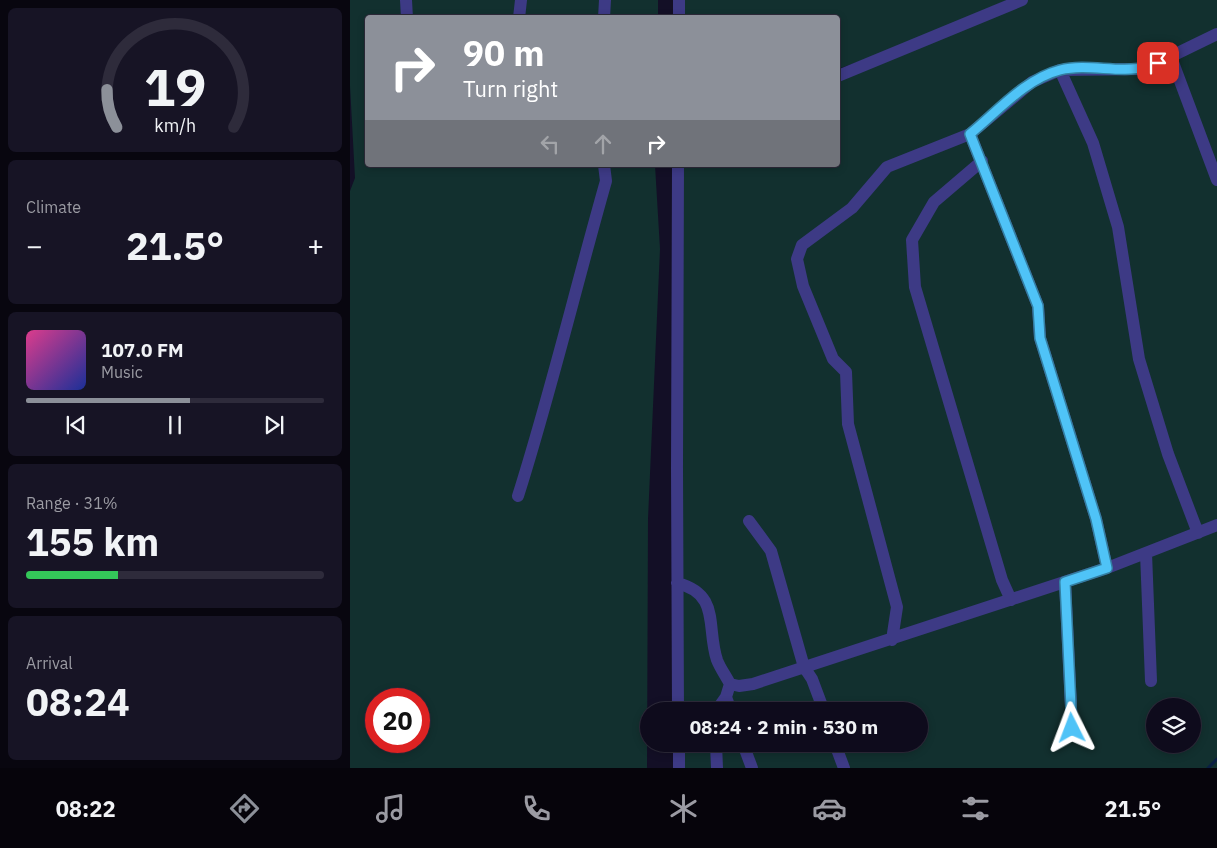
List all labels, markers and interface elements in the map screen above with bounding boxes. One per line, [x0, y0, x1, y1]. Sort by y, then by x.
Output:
text: 90 m [463, 30, 545, 76]
icon: right [380, 35, 445, 100]
pin [1137, 42, 1179, 84]
icon: arrive [1144, 49, 1172, 77]
text: 19 [144, 53, 206, 120]
text: Turn right [463, 74, 558, 103]
text: km/h [154, 114, 196, 137]
icon: left [536, 130, 564, 158]
icon: ahead [589, 130, 617, 158]
icon: right [642, 130, 670, 158]
text: Climate [26, 197, 81, 217]
text: 21.5° [126, 221, 224, 270]
text: − [26, 227, 43, 264]
text: + [307, 227, 324, 264]
text: 107.0 FM [101, 338, 184, 362]
text: Music [101, 362, 143, 382]
icon: previous [62, 411, 90, 439]
icon: pause [161, 411, 189, 439]
icon: next [260, 411, 288, 439]
text: Range · 31% [26, 493, 118, 513]
text: 155 km [26, 517, 159, 566]
text: Arrival [26, 653, 73, 673]
text: 08:24 [26, 677, 130, 726]
speed limit sign: 20 [365, 688, 430, 753]
map controls [1146, 698, 1201, 753]
button: layers [1146, 698, 1201, 753]
position arrow [1045, 701, 1097, 753]
text: 08:24 · 2 min · 530 m [690, 715, 878, 739]
icon: directions [227, 791, 262, 826]
icon: music [373, 791, 408, 826]
icon: phone [519, 791, 554, 826]
icon: climate [666, 791, 701, 826]
icon: car [812, 791, 847, 826]
icon: filters [958, 791, 993, 826]
text: 08:22 [56, 794, 116, 823]
text: 21.5° [1105, 794, 1161, 823]

